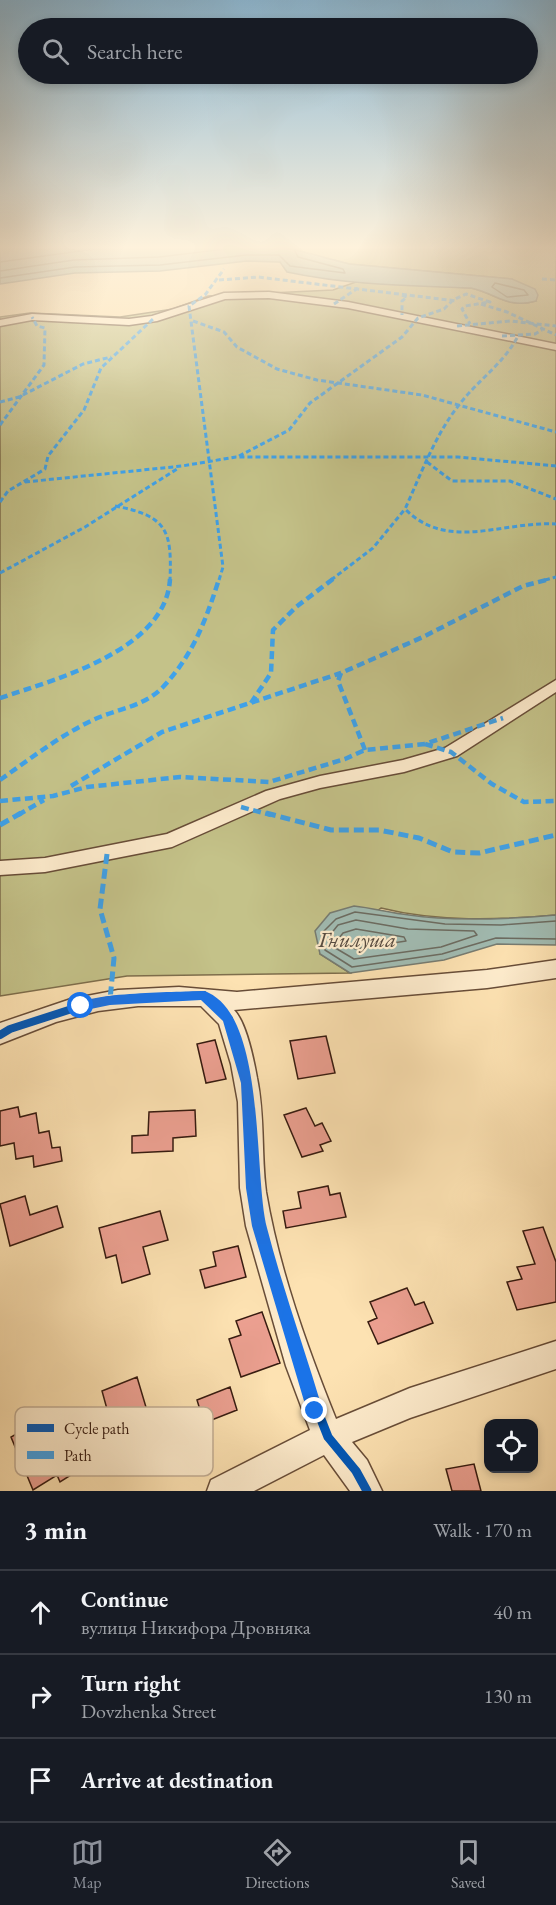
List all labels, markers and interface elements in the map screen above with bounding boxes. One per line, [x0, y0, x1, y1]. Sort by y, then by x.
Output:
search box [18, 18, 538, 84]
icon: search [39, 35, 72, 68]
text: Search here [87, 37, 182, 66]
water label: Гнилуша [317, 925, 396, 954]
route start [67, 992, 93, 1018]
route end [301, 1397, 327, 1423]
legend [15, 1407, 213, 1476]
text: Cycle path [64, 1418, 129, 1439]
map controls [484, 1419, 538, 1473]
button: locate [484, 1419, 538, 1473]
text: Path [64, 1445, 92, 1466]
text: 3 min [24, 1513, 87, 1547]
text: Walk · 170 m [433, 1517, 532, 1543]
text: Continue [81, 1585, 168, 1614]
icon: ahead [24, 1596, 57, 1629]
text: 40 m [493, 1599, 532, 1625]
text: вулиця Никифора Дровняка [81, 1614, 311, 1640]
text: Turn right [81, 1669, 180, 1698]
icon: right [24, 1680, 57, 1713]
text: 130 m [484, 1683, 532, 1709]
text: Dovzhenka Street [81, 1698, 216, 1724]
icon: arrive [24, 1764, 57, 1797]
text: Arrive at destination [81, 1766, 273, 1795]
tab: Map [71, 1836, 104, 1893]
tab: Directions [245, 1836, 310, 1893]
tab: Saved [451, 1836, 485, 1893]

